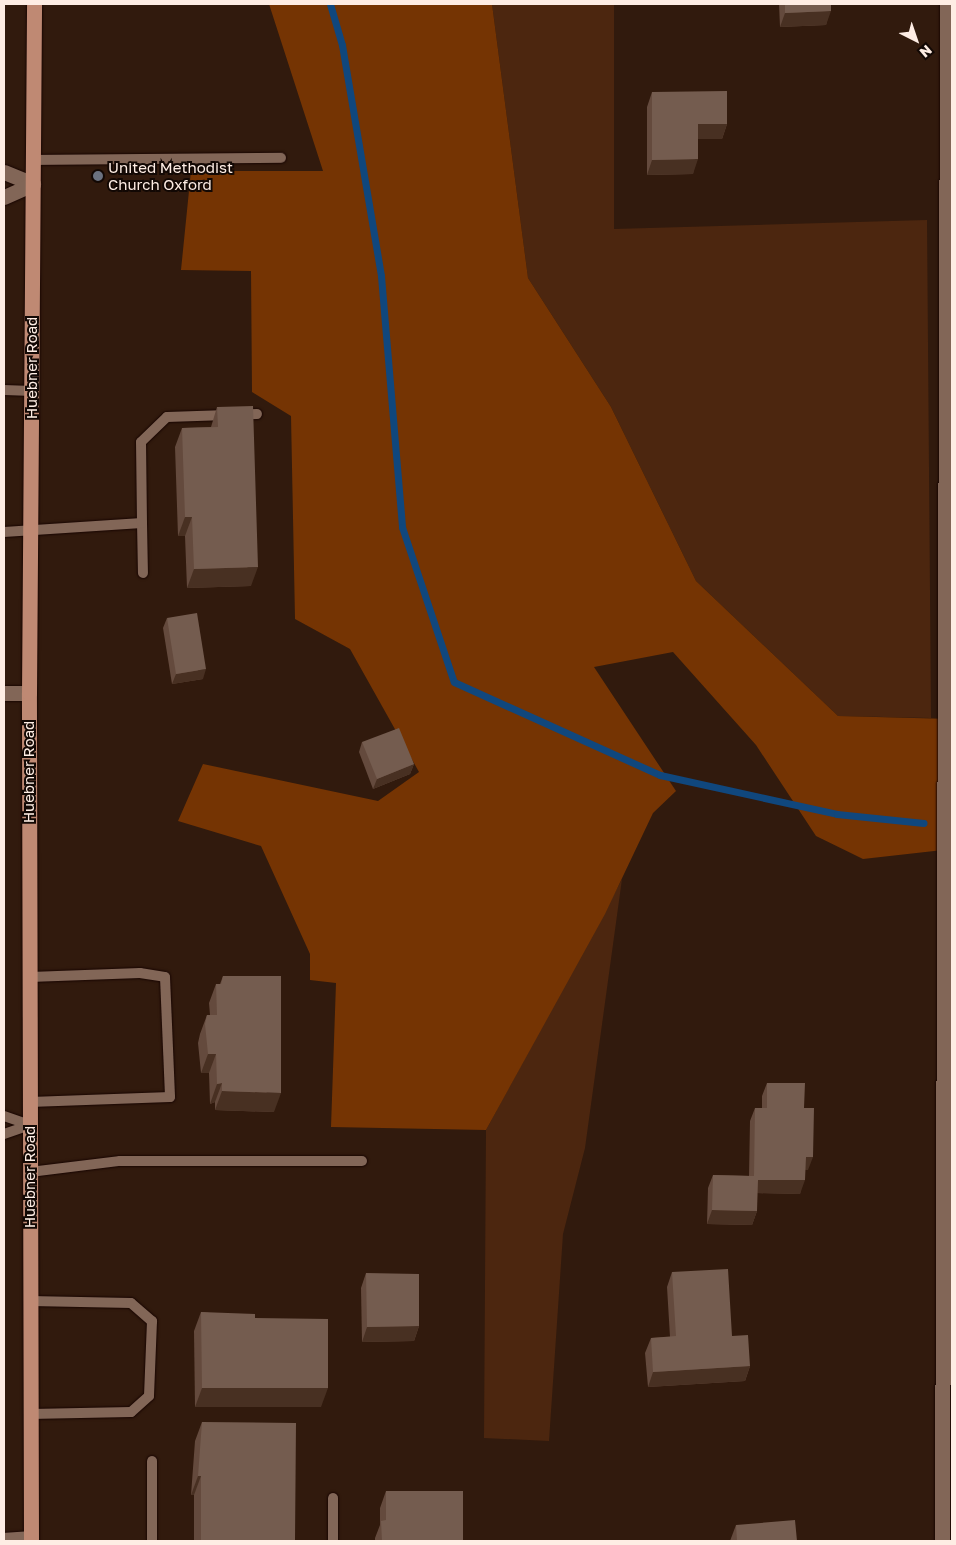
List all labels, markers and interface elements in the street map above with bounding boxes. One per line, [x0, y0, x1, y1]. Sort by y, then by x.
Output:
north arrow [891, 15, 941, 65]
text: N [917, 42, 936, 62]
place label: United Methodist Church Oxford [108, 158, 233, 193]
marker: United Methodist Church Oxford [92, 170, 104, 182]
street label: Huebner Road [23, 317, 41, 419]
street label: Huebner Road [20, 721, 38, 823]
street label: Huebner Road [21, 1126, 39, 1228]

